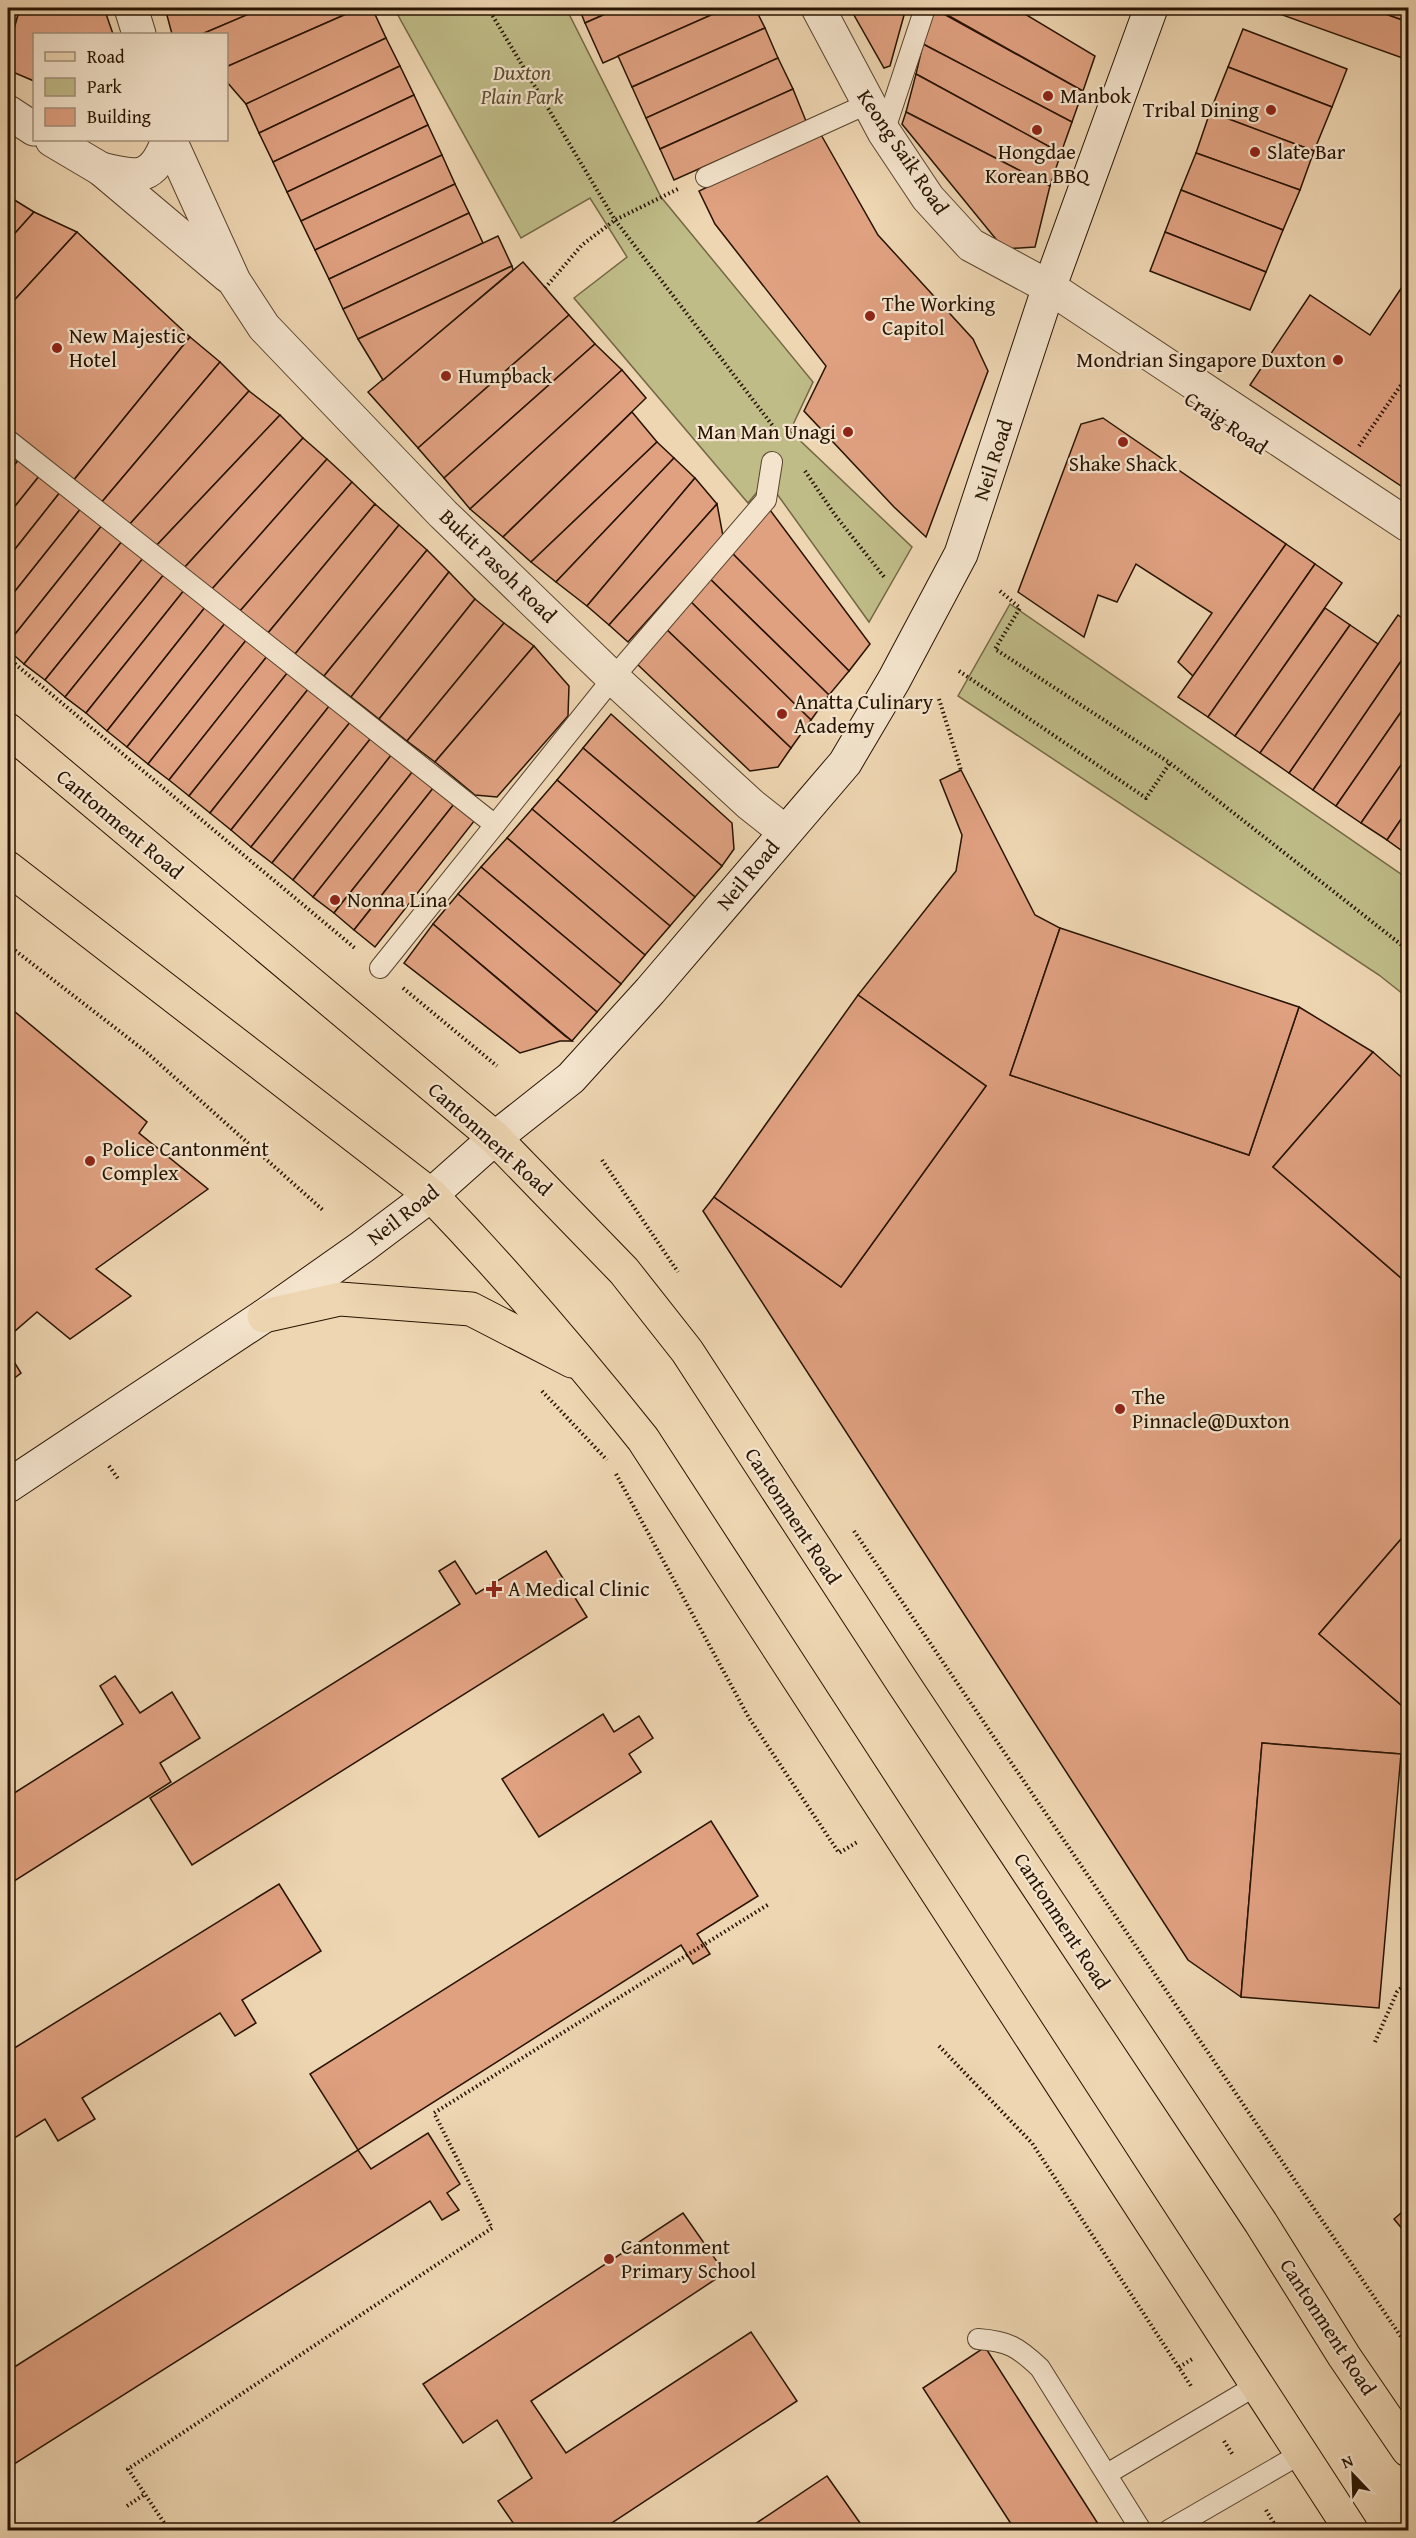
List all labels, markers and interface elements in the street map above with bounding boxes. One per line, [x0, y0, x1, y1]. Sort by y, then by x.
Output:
legend [33, 33, 228, 141]
text: Road [87, 43, 125, 70]
park label: Duxton Plain Park [480, 57, 564, 112]
text: Park [87, 73, 123, 100]
place label: Manbok [1060, 80, 1132, 111]
street label: Keong Saik Road [850, 83, 957, 221]
marker: Manbok [1041, 89, 1055, 103]
place label: Tribal Dining [1143, 94, 1260, 125]
text: Building [87, 103, 151, 130]
marker: Tribal Dining [1264, 103, 1278, 117]
marker: Hongdae Korean BBQ [1030, 123, 1044, 137]
place label: Hongdae Korean BBQ [985, 136, 1090, 191]
place label: Slate Bar [1267, 136, 1346, 167]
marker: Slate Bar [1248, 145, 1262, 159]
place label: The Working Capitol [882, 288, 996, 343]
marker: The Working Capitol [863, 309, 877, 323]
place label: New Majestic Hotel [69, 320, 186, 375]
marker: New Majestic Hotel [50, 341, 64, 355]
place label: Mondrian Singapore Duxton [1076, 344, 1326, 375]
marker: Mondrian Singapore Duxton [1331, 353, 1345, 367]
place label: Humpback [458, 360, 553, 391]
marker: Humpback [439, 369, 453, 383]
street label: Craig Road [1178, 383, 1275, 462]
street label: Neil Road [965, 414, 1020, 505]
place label: Man Man Unagi [697, 416, 836, 447]
marker: Man Man Unagi [841, 425, 855, 439]
marker: Shake Shack [1116, 435, 1130, 449]
place label: Shake Shack [1069, 448, 1177, 479]
street label: Bukit Pasoh Road [433, 502, 565, 630]
place label: Anatta Culinary Academy [794, 686, 934, 741]
marker: Anatta Culinary Academy [775, 707, 789, 721]
street label: Cantonment Road [50, 761, 191, 887]
street label: Neil Road [709, 832, 787, 917]
place label: Nonna Lina [347, 884, 448, 915]
marker: Nonna Lina [328, 893, 342, 907]
street label: Cantonment Road [421, 1074, 560, 1203]
place label: Police Cantonment Complex [102, 1133, 269, 1188]
marker: Police Cantonment Complex [83, 1154, 97, 1168]
street label: Neil Road [360, 1176, 446, 1253]
place label: The Pinnacle@Duxton [1132, 1381, 1290, 1436]
marker: The Pinnacle@Duxton [1113, 1402, 1127, 1416]
street label: Cantonment Road [737, 1441, 850, 1591]
place label: A Medical Clinic [508, 1573, 650, 1604]
marker: A Medical Clinic [485, 1580, 503, 1598]
street label: Cantonment Road [1006, 1846, 1119, 1996]
place label: Cantonment Primary School [621, 2231, 756, 2286]
marker: Cantonment Primary School [602, 2252, 616, 2266]
street label: Cantonment Road [1272, 2252, 1385, 2402]
north arrow [1323, 2445, 1383, 2505]
text: N [1338, 2448, 1357, 2474]

